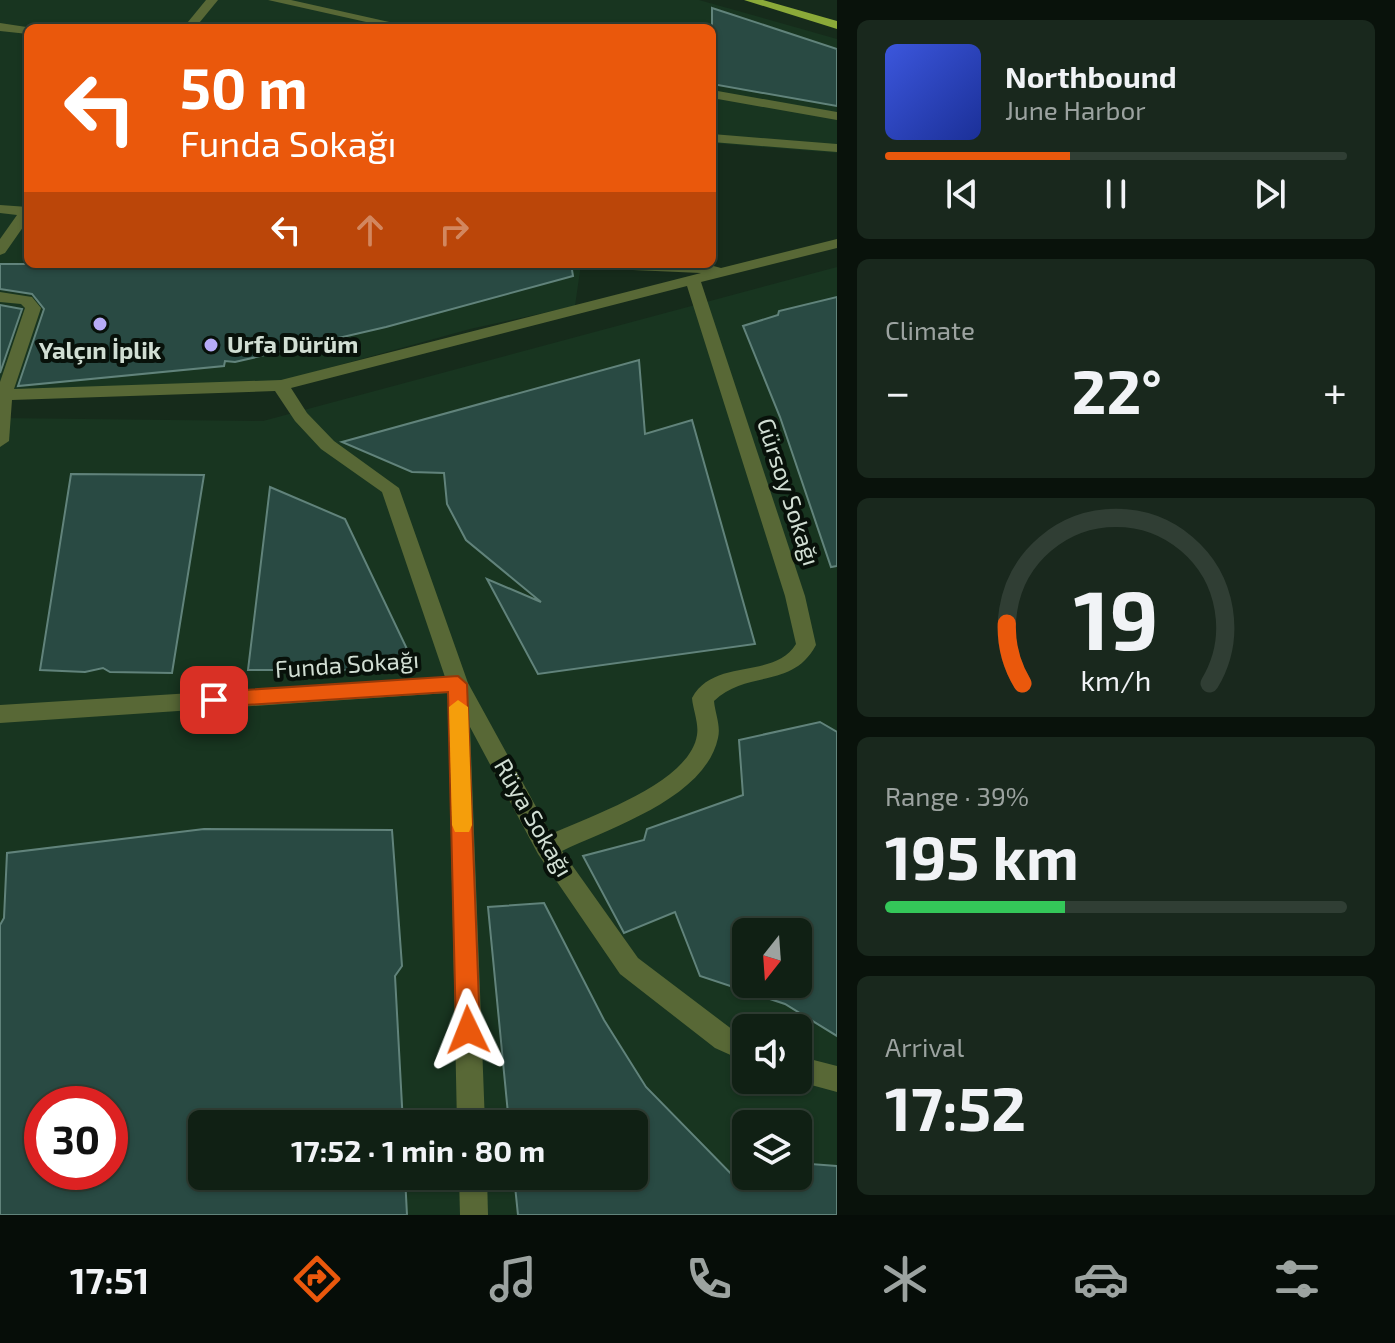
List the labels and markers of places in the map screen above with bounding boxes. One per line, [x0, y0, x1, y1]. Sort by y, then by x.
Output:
marker: Yalçın İplik [91, 315, 109, 333]
place label: Urfa Dürüm [227, 329, 358, 358]
place label: Yalçın İplik [39, 335, 162, 365]
marker: Urfa Dürüm [202, 336, 220, 354]
pin [180, 666, 248, 734]

